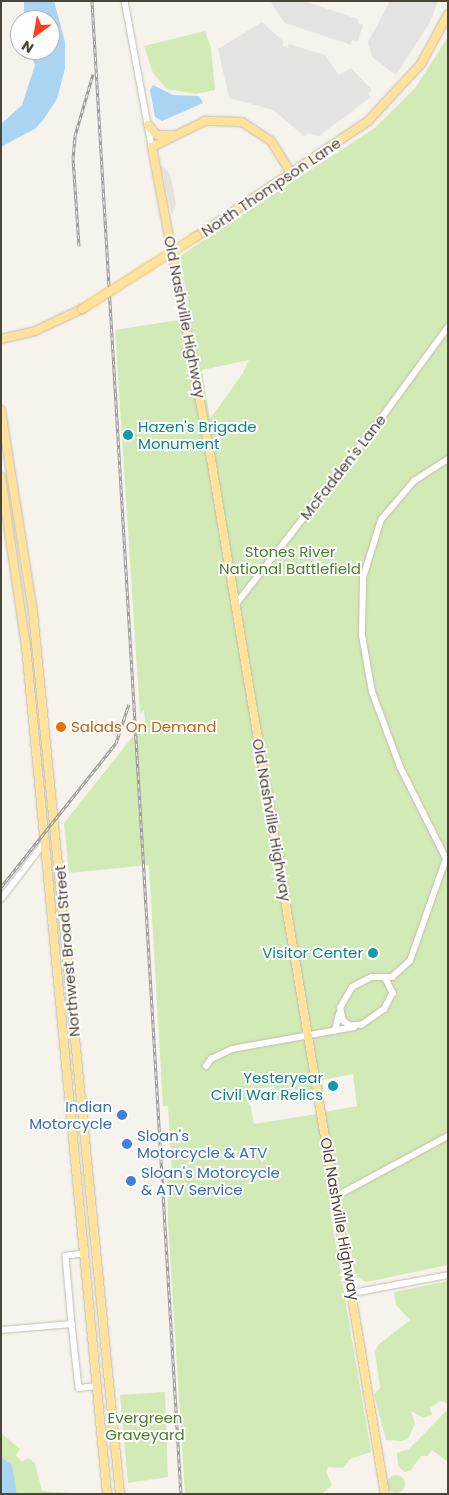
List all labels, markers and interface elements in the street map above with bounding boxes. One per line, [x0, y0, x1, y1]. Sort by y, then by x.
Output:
north arrow [10, 10, 60, 60]
text: N [18, 36, 37, 58]
street label: North Thompson Lane [198, 134, 344, 240]
street label: Old Nashville Highway [160, 234, 210, 400]
street label: McFadden's Lane [296, 411, 390, 523]
place label: Hazen's Brigade Monument [138, 417, 257, 452]
marker: Hazen's Brigade Monument [122, 429, 134, 441]
park label: Stones River National Battlefield [219, 542, 361, 577]
place label: Salads On Demand [71, 718, 216, 736]
marker: Salads On Demand [55, 721, 67, 733]
street label: Old Nashville Highway [249, 737, 295, 903]
street label: Northwest Broad Street [51, 864, 83, 1038]
place label: Visitor Center [262, 944, 363, 962]
marker: Visitor Center [367, 947, 379, 959]
place label: Yesteryear Civil War Relics [211, 1068, 323, 1103]
marker: Yesteryear Civil War Relics [327, 1080, 339, 1092]
place label: Indian Motorcycle [29, 1097, 112, 1132]
marker: Indian Motorcycle [116, 1109, 128, 1121]
place label: Sloan's Motorcycle & ATV [137, 1126, 267, 1161]
street label: Old Nashville Highway [317, 1136, 363, 1302]
marker: Sloan's Motorcycle & ATV [121, 1138, 133, 1150]
place label: Sloan's Motorcycle & ATV Service [141, 1163, 280, 1198]
marker: Sloan's Motorcycle & ATV Service [125, 1175, 137, 1187]
park label: Evergreen Graveyard [105, 1408, 185, 1443]

